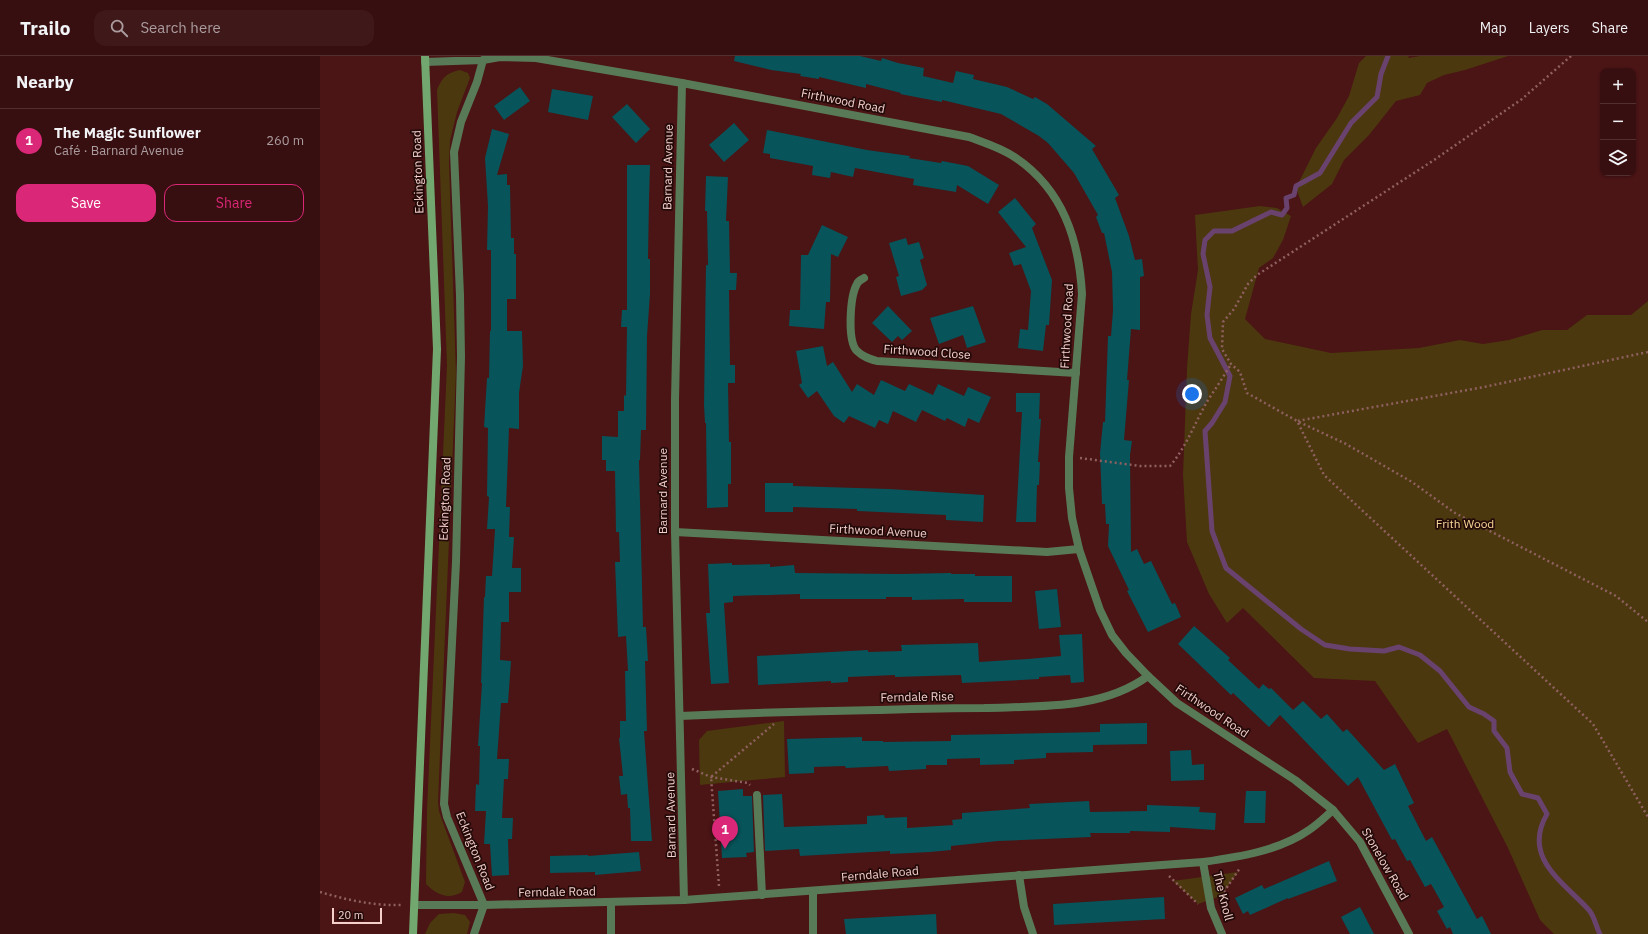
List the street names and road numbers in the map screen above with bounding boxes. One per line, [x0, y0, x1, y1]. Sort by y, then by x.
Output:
street label: Firthwood Road [800, 85, 886, 116]
street label: Barnard Avenue [659, 123, 676, 210]
street label: Eckington Road [409, 130, 426, 214]
street label: Firthwood Road [1057, 283, 1076, 369]
street label: Firthwood Close [883, 341, 972, 362]
street label: Barnard Avenue [655, 448, 670, 534]
street label: Eckington Road [436, 457, 453, 541]
street label: Firthwood Avenue [829, 520, 928, 541]
street label: Firthwood Road [1173, 681, 1252, 741]
street label: Ferndale Rise [880, 688, 954, 705]
street label: Barnard Avenue [662, 771, 679, 858]
street label: Eckington Road [453, 809, 498, 892]
street label: Stonelow Road [1359, 825, 1412, 902]
street label: Ferndale Road [841, 863, 919, 884]
street label: The Knoll [1210, 870, 1237, 922]
street label: Ferndale Road [518, 883, 596, 900]

